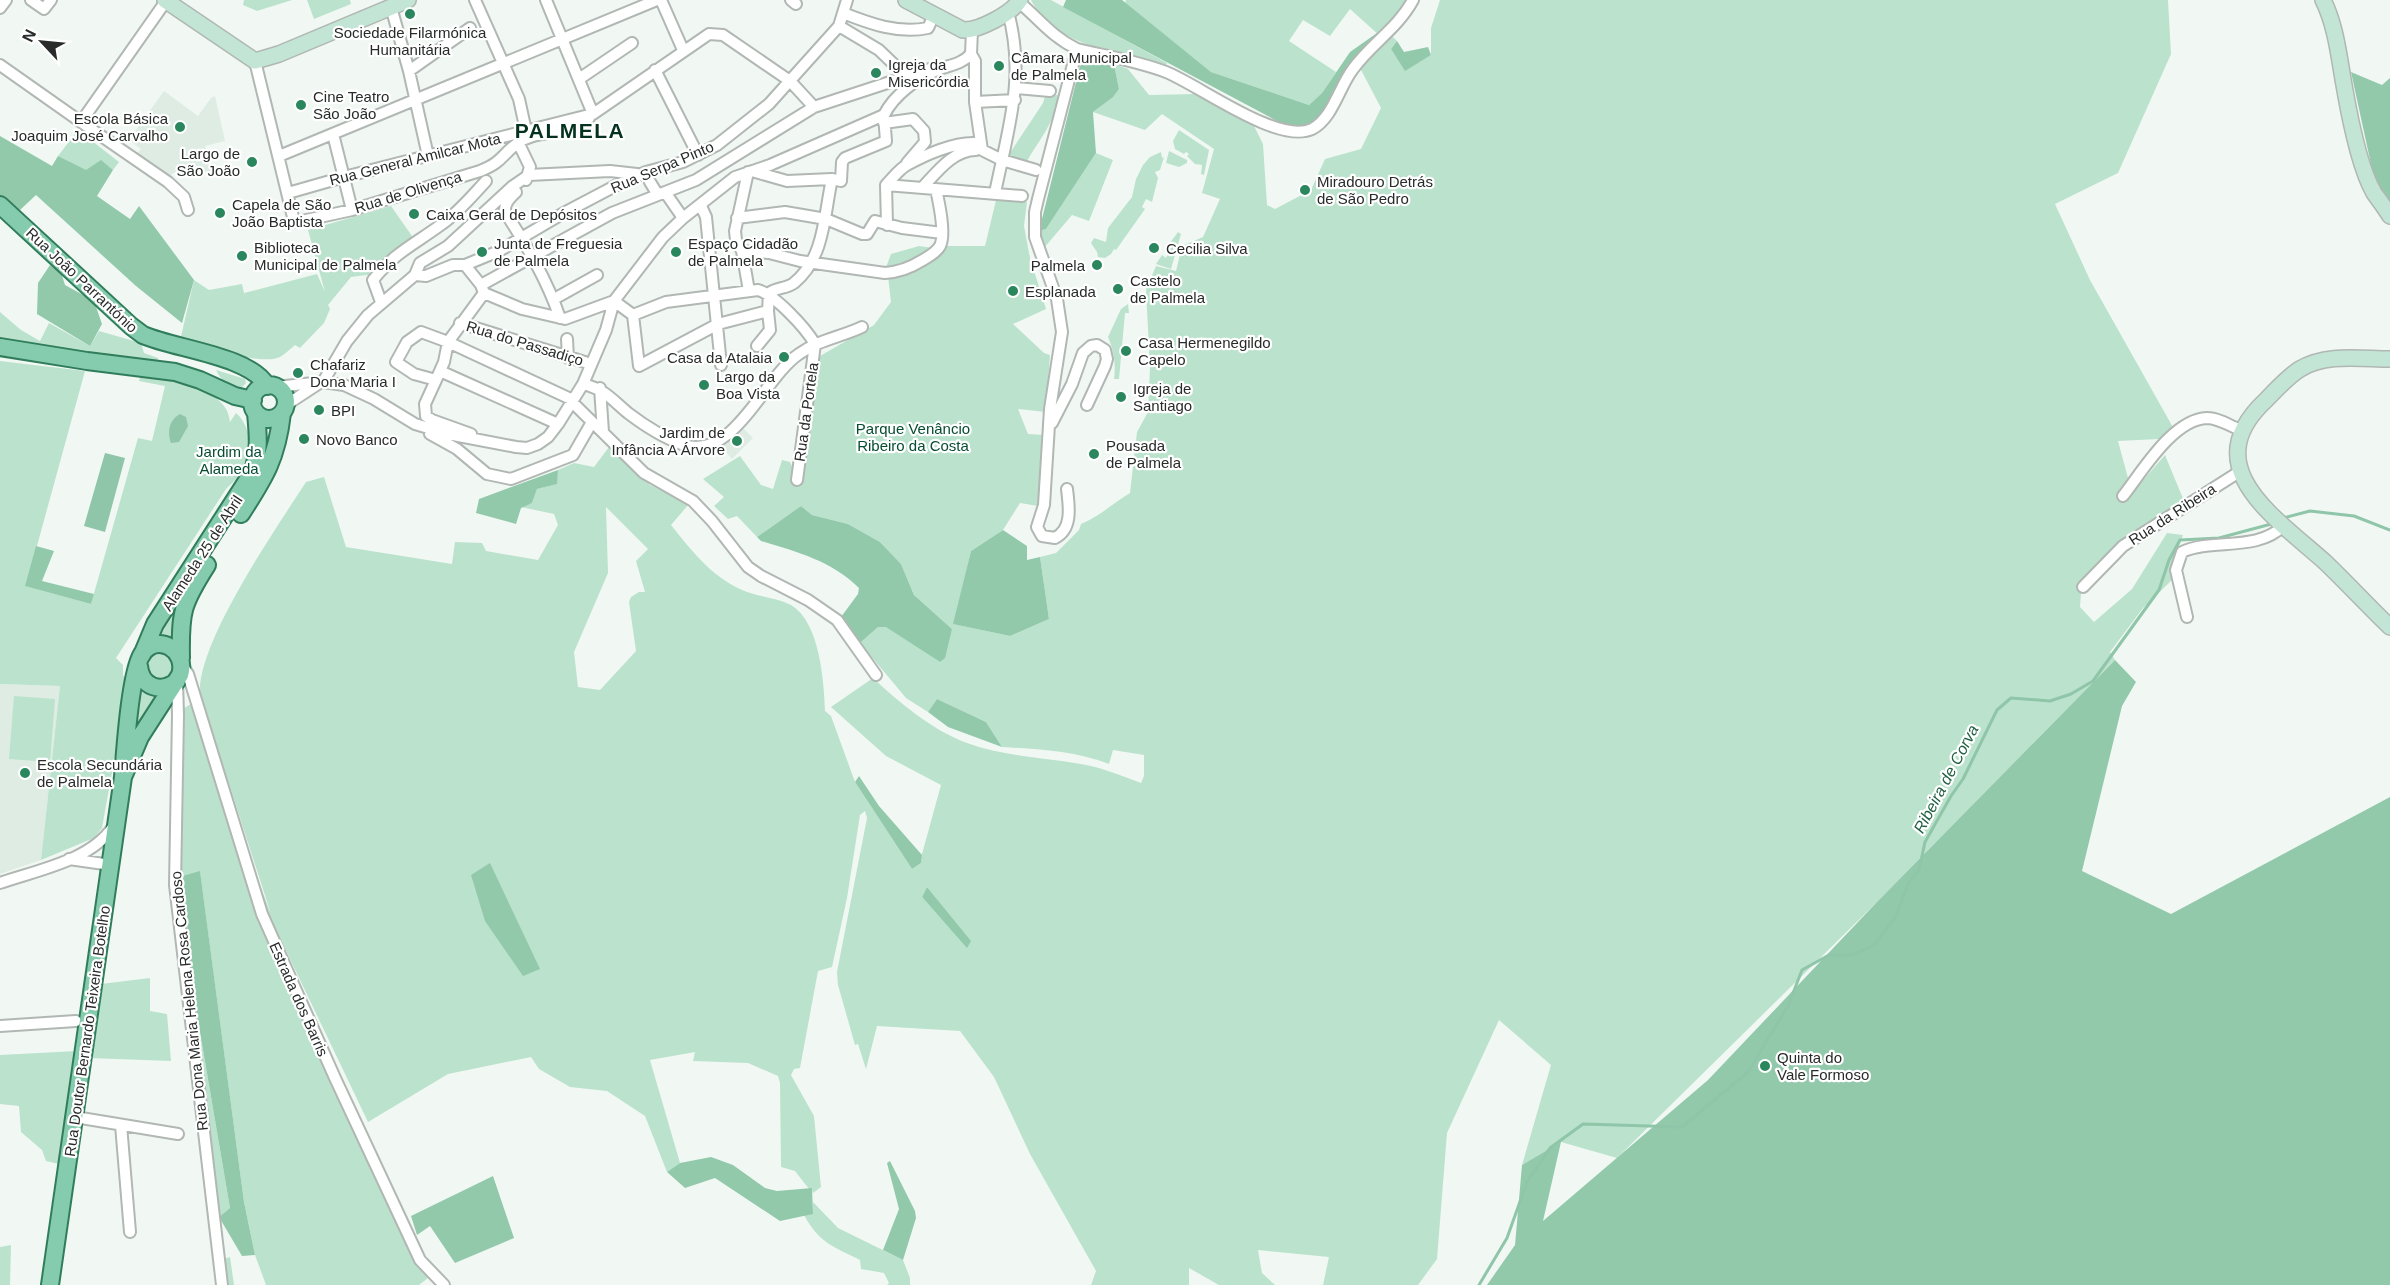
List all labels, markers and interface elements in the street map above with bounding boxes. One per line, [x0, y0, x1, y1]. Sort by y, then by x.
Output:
marker: Sociedade Filarmónica Humanitária [403, 7, 417, 21]
north arrow [12, 12, 72, 72]
place label: Sociedade Filarmónica Humanitária [334, 24, 487, 58]
text: N [19, 27, 39, 45]
place label: Câmara Municipal de Palmela [1011, 49, 1132, 83]
place label: Igreja da Misericórdia [888, 56, 970, 90]
marker: Câmara Municipal de Palmela [992, 59, 1006, 73]
marker: Igreja da Misericórdia [869, 66, 883, 80]
place label: Cine Teatro São João [313, 88, 389, 122]
marker: Cine Teatro São João [294, 98, 308, 112]
place label: Escola Básica Joaquim José Carvalho [11, 110, 169, 144]
district label: PALMELA [515, 119, 625, 142]
marker: Escola Básica Joaquim José Carvalho [173, 120, 187, 134]
street label: Rua General Amilcar Mota [328, 129, 503, 189]
street label: Rua Serpa Pinto [608, 138, 716, 196]
place label: Largo de São João [177, 145, 240, 179]
marker: Largo de São João [245, 155, 259, 169]
street label: Rua de Olivença [352, 167, 464, 216]
place label: Miradouro Detrás de São Pedro [1317, 173, 1433, 207]
marker: Miradouro Detrás de São Pedro [1298, 183, 1312, 197]
place label: Capela de São João Baptista [232, 196, 331, 230]
marker: Capela de São João Baptista [213, 206, 227, 220]
place label: Caixa Geral de Depósitos [426, 206, 597, 223]
marker: Caixa Geral de Depósitos [407, 207, 421, 221]
street label: Rua João Parrantónio [23, 224, 141, 336]
place label: Junta de Freguesia de Palmela [494, 235, 623, 269]
place label: Espaço Cidadão de Palmela [688, 235, 798, 269]
place label: Biblioteca Municipal de Palmela [254, 239, 397, 273]
place label: Cecilia Silva [1166, 240, 1248, 257]
marker: Cecilia Silva [1147, 241, 1161, 255]
marker: Junta de Freguesia de Palmela [475, 245, 489, 259]
marker: Espaço Cidadão de Palmela [669, 245, 683, 259]
marker: Biblioteca Municipal de Palmela [235, 249, 249, 263]
place label: Palmela [1031, 257, 1086, 274]
marker: Palmela [1090, 258, 1104, 272]
place label: Castelo de Palmela [1130, 272, 1206, 306]
marker: Castelo de Palmela [1111, 282, 1125, 296]
place label: Esplanada [1025, 283, 1097, 300]
marker: Esplanada [1006, 284, 1020, 298]
street label: Rua do Passadiço [464, 317, 586, 369]
place label: Casa Hermenegildo Capelo [1138, 334, 1271, 368]
marker: Casa Hermenegildo Capelo [1119, 344, 1133, 358]
place label: Casa da Atalaia [667, 349, 773, 366]
marker: Casa da Atalaia [777, 350, 791, 364]
place label: Chafariz Dona Maria I [310, 356, 396, 390]
street label: Rua da Portela [791, 361, 821, 463]
marker: Chafariz Dona Maria I [291, 366, 305, 380]
place label: Largo da Boa Vista [716, 368, 781, 402]
marker: Largo da Boa Vista [697, 378, 711, 392]
place label: Igreja de Santiago [1133, 380, 1192, 414]
marker: Igreja de Santiago [1114, 390, 1128, 404]
place label: BPI [331, 402, 355, 419]
marker: BPI [312, 403, 326, 417]
park label: Parque Venâncio Ribeiro da Costa [856, 420, 970, 454]
place label: Jardim de Infância A Árvore [612, 424, 725, 458]
place label: Novo Banco [316, 431, 398, 448]
marker: Novo Banco [297, 432, 311, 446]
marker: Jardim de Infância A Árvore [730, 434, 744, 448]
place label: Pousada de Palmela [1106, 437, 1182, 471]
park label: Jardim da Alameda [196, 443, 263, 477]
marker: Pousada de Palmela [1087, 447, 1101, 461]
street label: Rua da Ribeira [2125, 479, 2219, 548]
street label: Alameda 25 de Abril [158, 492, 246, 614]
water label: Ribeira de Corva [1910, 722, 1982, 836]
place label: Escola Secundária de Palmela [37, 756, 163, 790]
marker: Escola Secundária de Palmela [18, 766, 32, 780]
street label: Rua Dona Maria Helena Rosa Cardoso [167, 870, 211, 1132]
street label: Rua Doutor Bernardo Teixeira Botelho [61, 904, 113, 1158]
street label: Estrada dos Barris [266, 939, 332, 1059]
place label: Quinta do Vale Formoso [1777, 1049, 1869, 1083]
marker: Quinta do Vale Formoso [1758, 1059, 1772, 1073]

